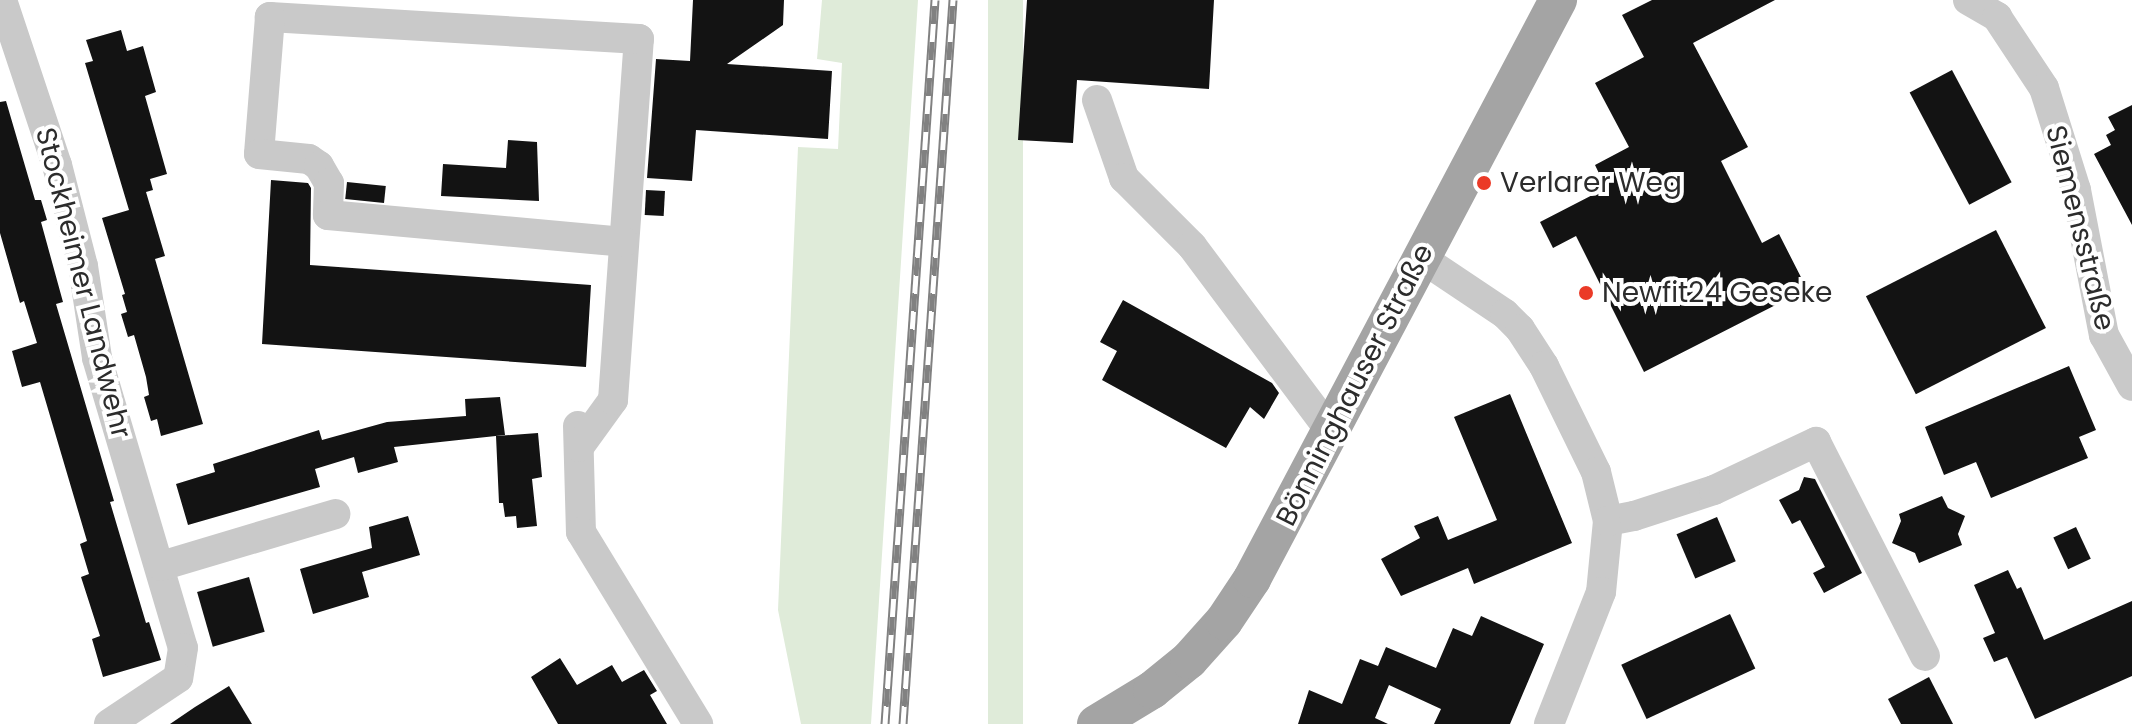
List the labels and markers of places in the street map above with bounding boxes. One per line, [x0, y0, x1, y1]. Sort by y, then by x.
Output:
place label: Verlarer Weg [1500, 166, 1682, 200]
marker: Verlarer Weg [1475, 174, 1493, 192]
place label: Newfit24 Geseke [1602, 276, 1832, 310]
marker: Newfit24 Geseke [1577, 284, 1595, 302]

